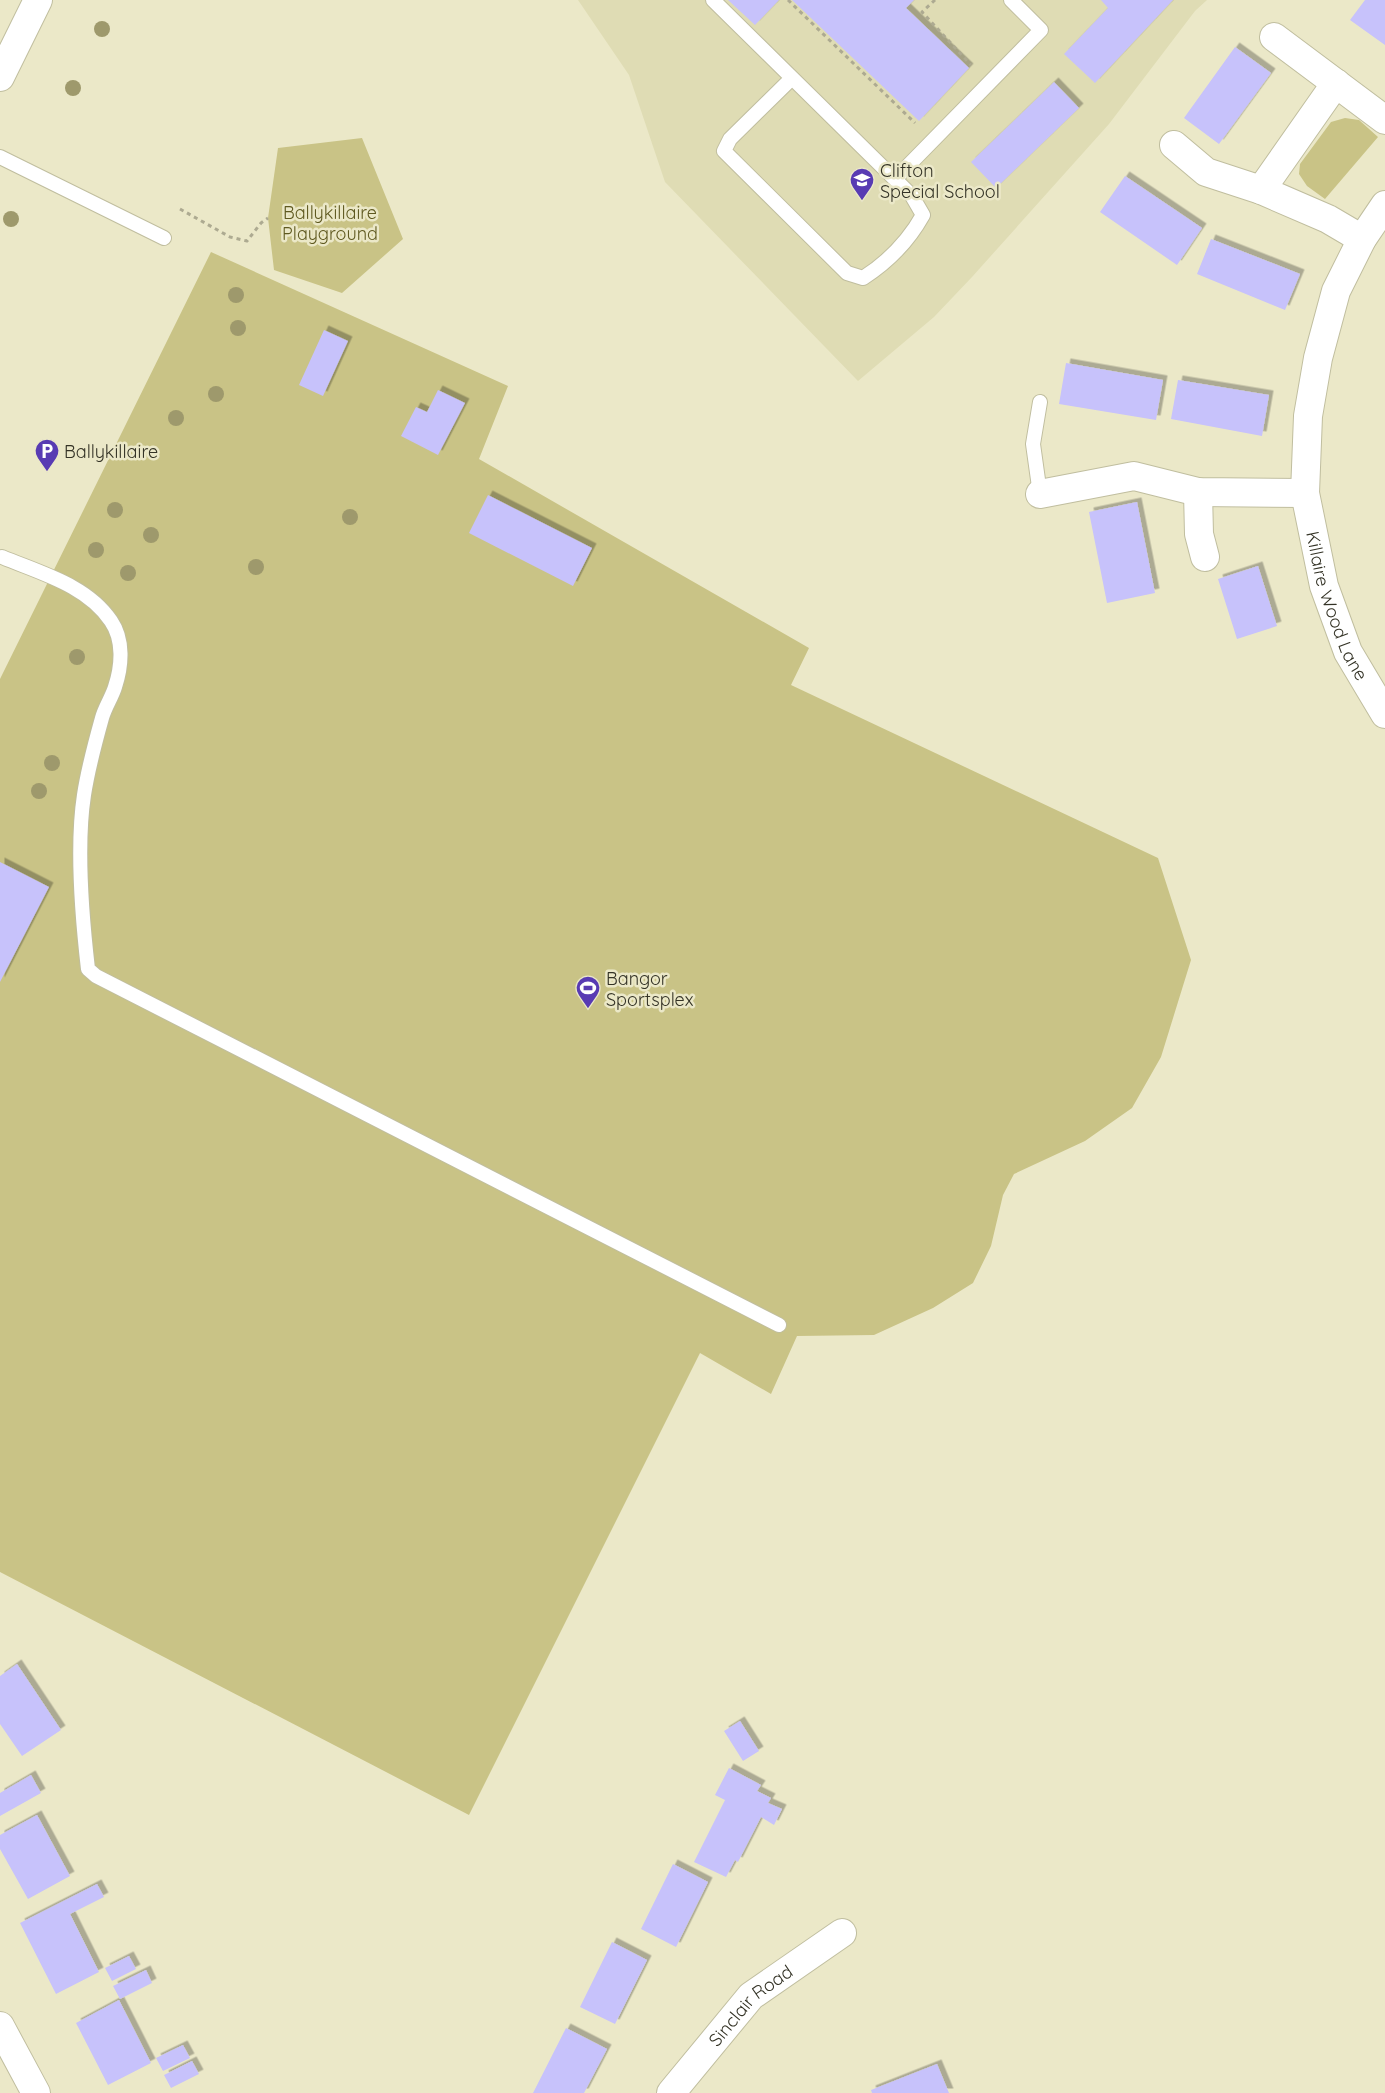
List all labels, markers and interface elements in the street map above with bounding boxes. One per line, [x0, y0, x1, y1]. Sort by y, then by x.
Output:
place label: Clifton Special School [880, 159, 1000, 203]
school or university icon: Clifton Special School [849, 167, 875, 201]
park label: Ballykillaire Playground [282, 201, 378, 245]
parking icon: Ballykillaire [34, 438, 60, 472]
place label: Ballykillaire [64, 440, 158, 463]
street label: Killaire Wood Lane [1302, 529, 1374, 684]
place label: Bangor Sportsplex [606, 967, 694, 1011]
sports icon: Bangor Sportsplex [575, 975, 601, 1009]
street label: Sinclair Road [703, 1959, 797, 2051]

